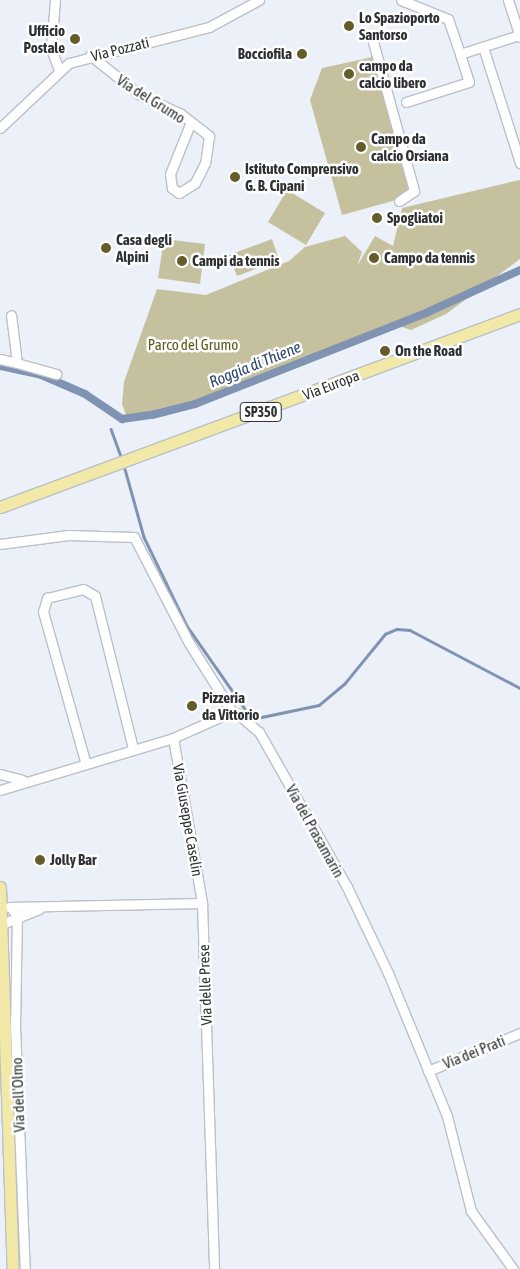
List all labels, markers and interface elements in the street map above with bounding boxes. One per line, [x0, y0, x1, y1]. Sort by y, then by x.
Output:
place label: Lo Spazioporto Santorso [359, 8, 440, 43]
marker: Lo Spazioporto Santorso [343, 20, 355, 32]
place label: Ufficio Postale [24, 21, 65, 56]
marker: Ufficio Postale [69, 33, 81, 45]
street label: Via Pozzati [89, 33, 151, 65]
place label: Bocciofila [238, 45, 292, 63]
marker: Bocciofila [296, 48, 308, 60]
place label: campo da calcio libero [359, 56, 426, 91]
marker: campo da calcio libero [343, 68, 355, 80]
street label: Via del Grumo [113, 71, 189, 127]
place label: Campo da calcio Orsiana [371, 129, 449, 164]
marker: Campo da calcio Orsiana [355, 141, 367, 153]
place label: Istituto Comprensivo G. B. Cipani [245, 159, 359, 194]
marker: Istituto Comprensivo G. B. Cipani [229, 171, 241, 183]
place label: Spogliatoi [387, 209, 443, 227]
marker: Spogliatoi [371, 212, 383, 224]
place label: Casa degli Alpini [116, 230, 172, 265]
marker: Casa degli Alpini [100, 242, 112, 254]
place label: Campo da tennis [384, 249, 475, 267]
place label: Campi da tennis [192, 252, 280, 270]
marker: Campo da tennis [368, 252, 380, 264]
marker: Campi da tennis [176, 255, 188, 267]
park label: Parco del Grumo [148, 336, 238, 354]
water label: Roggia di Thiene [206, 337, 304, 391]
place label: On the Road [395, 342, 462, 360]
marker: On the Road [379, 345, 391, 357]
street label: Via Europa [300, 366, 362, 404]
road number: SP350 [240, 401, 282, 424]
place label: Pizzeria da Vittorio [202, 688, 259, 723]
marker: Pizzeria da Vittorio [186, 700, 198, 712]
street label: Via Giuseppe Caselin [169, 762, 207, 878]
street label: Via del Prasamarin [282, 781, 348, 881]
place label: Jolly Bar [50, 851, 96, 869]
marker: Jolly Bar [34, 854, 46, 866]
street label: Via delle Prese [195, 944, 215, 1026]
street label: Via dei Prati [440, 1031, 508, 1073]
street label: Via dell'Olmo [8, 1057, 28, 1133]

